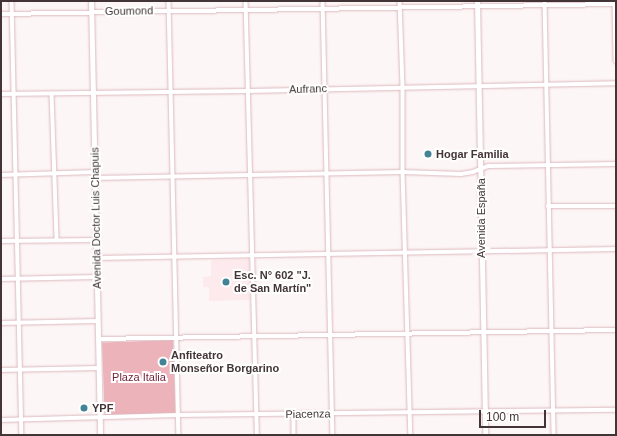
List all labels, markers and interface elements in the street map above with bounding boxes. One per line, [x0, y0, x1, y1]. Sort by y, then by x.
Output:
street label: Goumond [105, 4, 153, 18]
street label: Aufranc [289, 82, 327, 96]
street label: Avenida Doctor Luis Chapuis [88, 147, 104, 289]
place label: Hogar Familia [436, 147, 509, 161]
marker: Hogar Familia [423, 149, 433, 159]
street label: Avenida España [474, 178, 488, 258]
place label: Esc. N° 602 "J. de San Martín" [234, 269, 311, 295]
marker: Esc. N° 602 "J. de San Martín" [221, 277, 231, 287]
place label: Anfiteatro Monseñor Borgarino [171, 349, 279, 375]
marker: Anfiteatro Monseñor Borgarino [158, 357, 168, 367]
park label: Plaza Italia [112, 370, 166, 384]
place label: YPF [92, 401, 113, 415]
scale bar [481, 402, 548, 428]
marker: YPF [79, 403, 89, 413]
street label: Piacenza [285, 407, 331, 421]
text: 100 m [486, 410, 519, 424]

